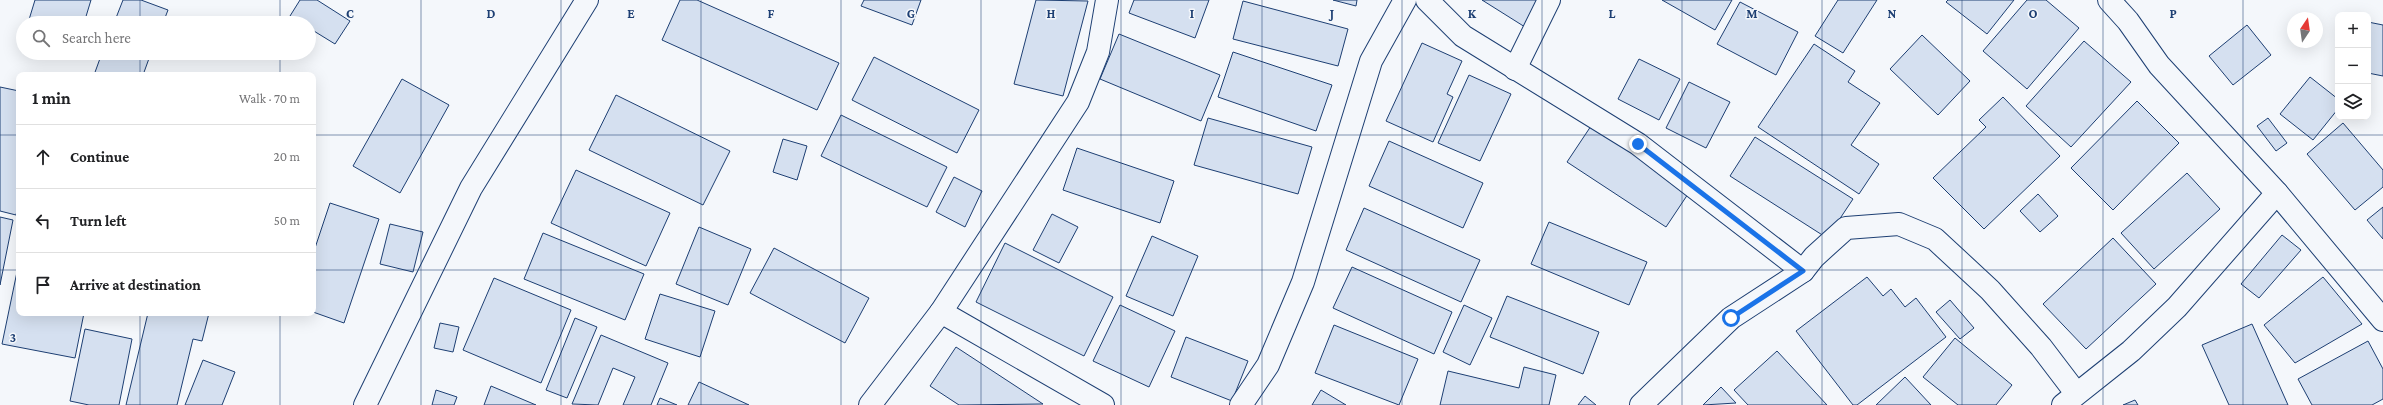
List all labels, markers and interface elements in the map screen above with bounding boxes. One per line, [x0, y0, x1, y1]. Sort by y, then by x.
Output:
text: C [346, 6, 354, 21]
text: D [487, 6, 496, 21]
text: E [627, 6, 635, 21]
text: F [768, 6, 775, 21]
text: G [907, 6, 915, 21]
text: H [1047, 6, 1056, 21]
text: I [1190, 6, 1194, 21]
text: J [1328, 6, 1334, 21]
text: K [1468, 6, 1477, 21]
text: L [1609, 6, 1616, 21]
text: M [1746, 6, 1758, 21]
text: N [1888, 6, 1897, 21]
text: O [2029, 6, 2038, 21]
text: P [2169, 6, 2177, 21]
north arrow [2287, 12, 2323, 48]
map controls [2335, 12, 2371, 120]
button: + [2335, 12, 2371, 48]
search box [16, 16, 316, 60]
icon: search [30, 27, 52, 49]
text: Search here [62, 30, 131, 46]
button: − [2335, 48, 2371, 84]
button: layers [2335, 84, 2371, 120]
text: 1 min [32, 89, 71, 108]
text: Walk · 70 m [239, 91, 300, 106]
route end [1629, 135, 1647, 153]
icon: ahead [32, 146, 54, 168]
text: Continue [70, 149, 129, 165]
text: 20 m [274, 149, 300, 164]
icon: left [32, 210, 54, 232]
text: Turn left [70, 213, 126, 229]
text: 50 m [274, 213, 300, 228]
icon: arrive [32, 274, 54, 296]
text: Arrive at destination [70, 277, 201, 293]
route start [1722, 309, 1740, 327]
text: 3 [10, 330, 16, 345]

